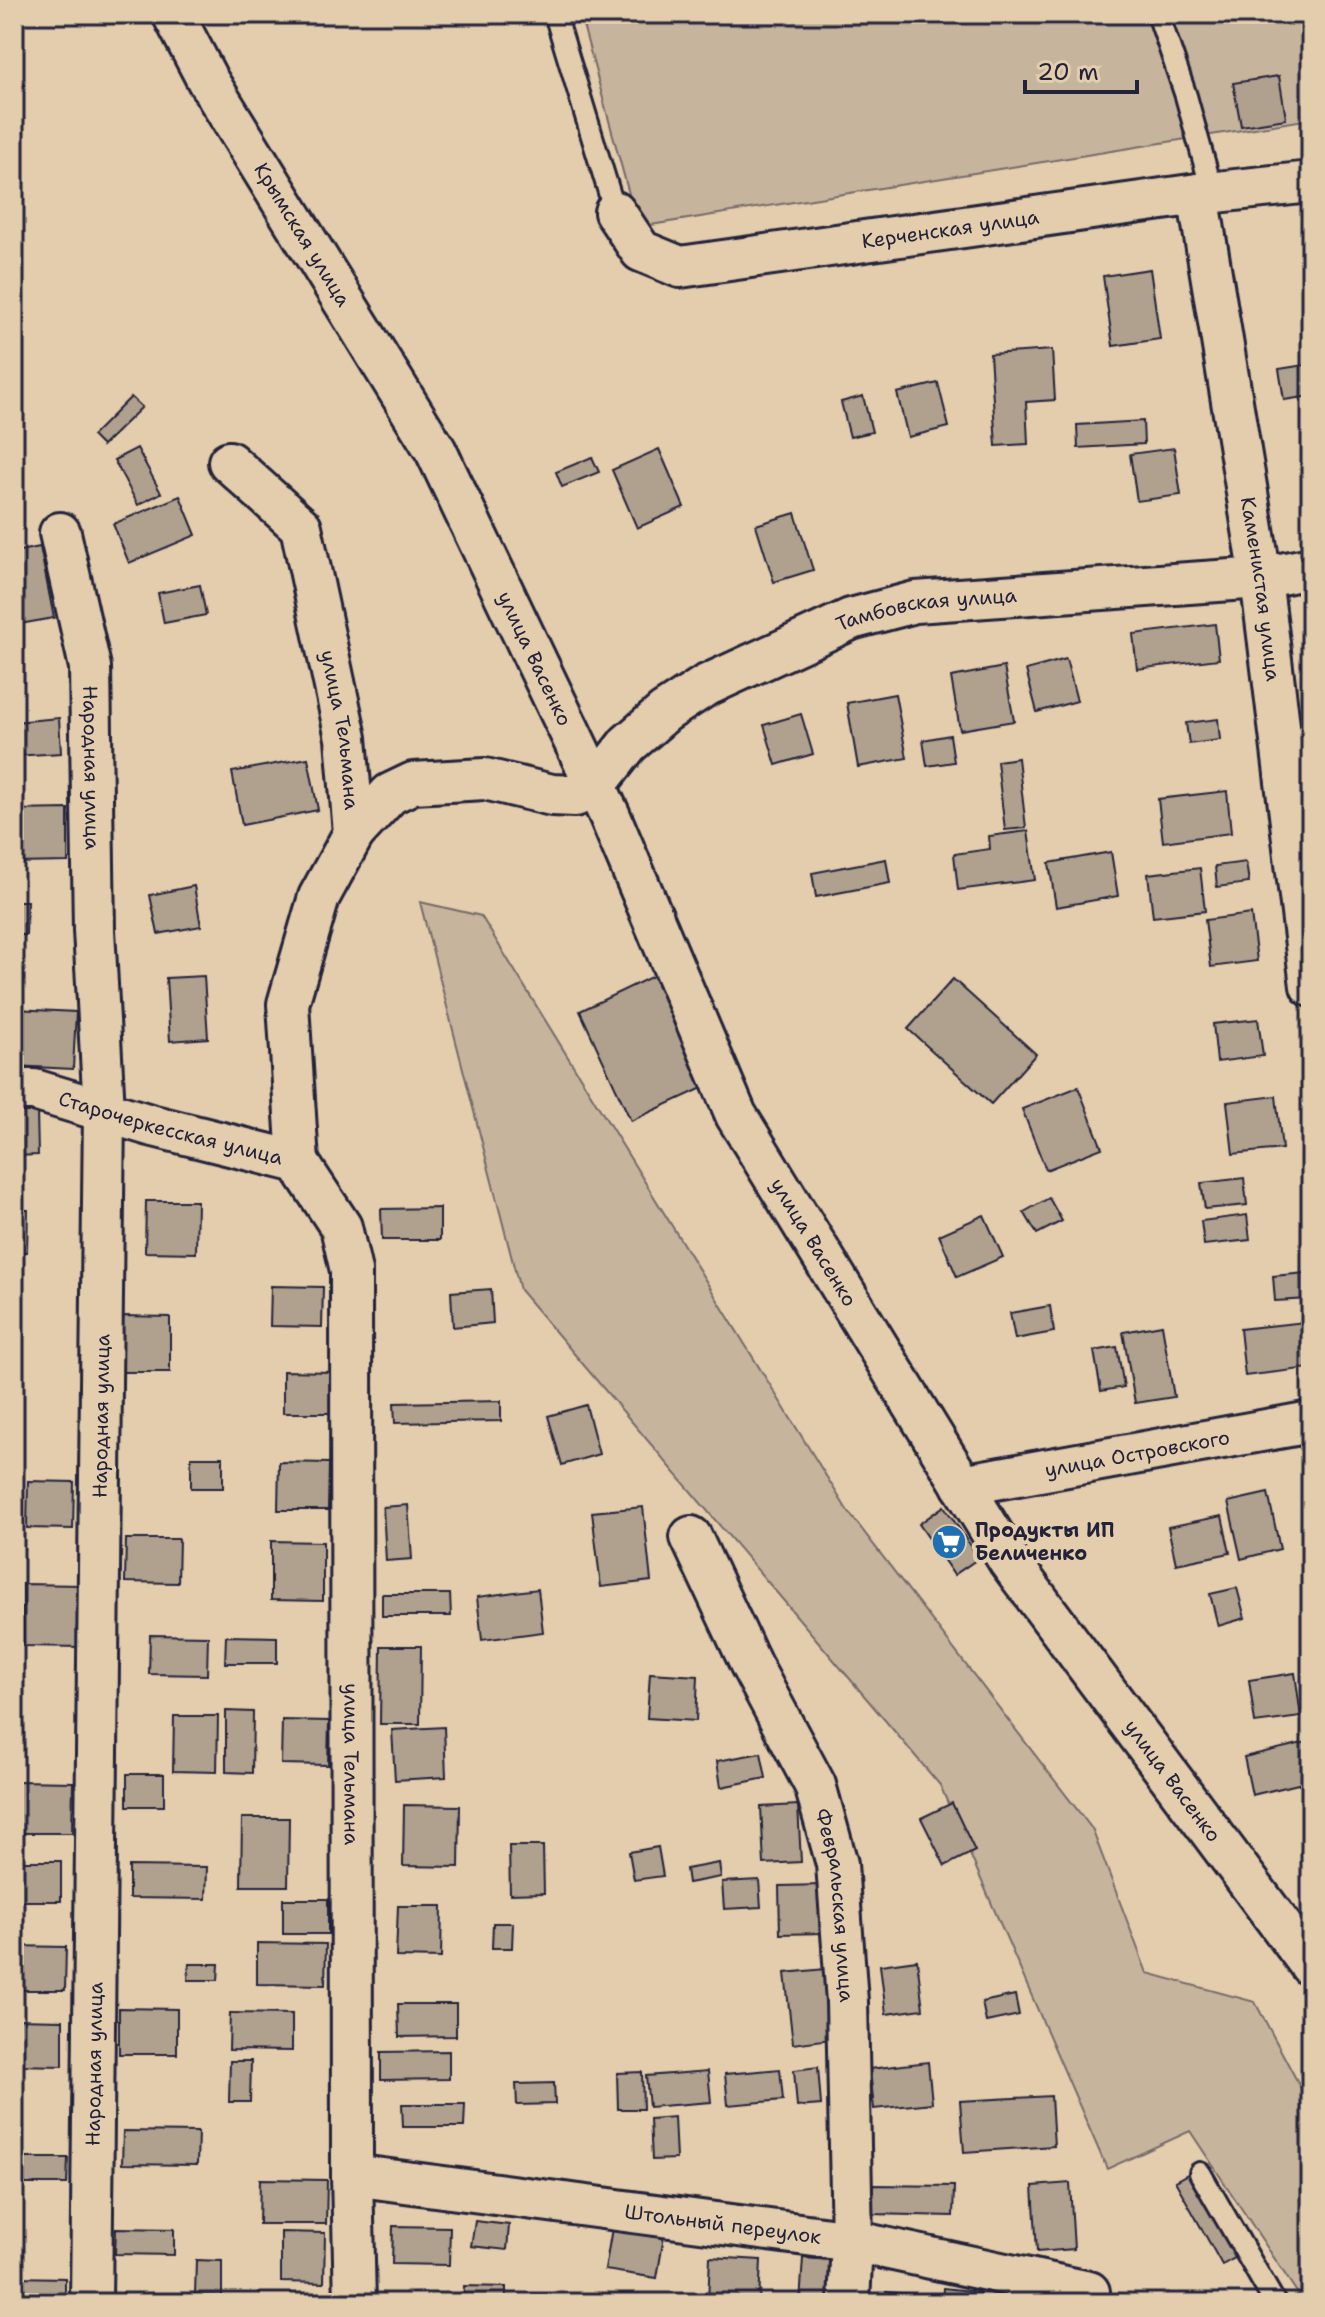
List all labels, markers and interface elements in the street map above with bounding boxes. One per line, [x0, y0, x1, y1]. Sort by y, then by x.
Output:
scale bar [1025, 44, 1137, 94]
text: 20 m [1037, 56, 1099, 88]
street label: Крымская улица [248, 158, 357, 312]
street label: Керченская улица [860, 203, 1041, 254]
street label: Каменистая улица [1235, 495, 1287, 683]
street label: Тамбовская улица [832, 582, 1018, 637]
street label: улица Васенко [492, 587, 578, 730]
street label: улица Тельмана [315, 648, 365, 812]
street label: Народная улица [77, 685, 106, 851]
street label: Старочеркесская улица [55, 1085, 286, 1171]
street label: улица Васенко [765, 1173, 863, 1311]
street label: Народная улица [87, 1333, 115, 1498]
street label: улица Островского [1043, 1424, 1232, 1483]
place label: Продукты ИП Беличенко [975, 1517, 1114, 1566]
supermarket icon: Продукты ИП Беличенко [930, 1523, 968, 1561]
street label: улица Тельмана [338, 1683, 365, 1846]
street label: улица Васенко [1119, 1714, 1227, 1847]
street label: Февральская улица [809, 1805, 860, 2004]
street label: Народная улица [80, 1981, 108, 2146]
street label: Штольный переулок [623, 2198, 823, 2250]

